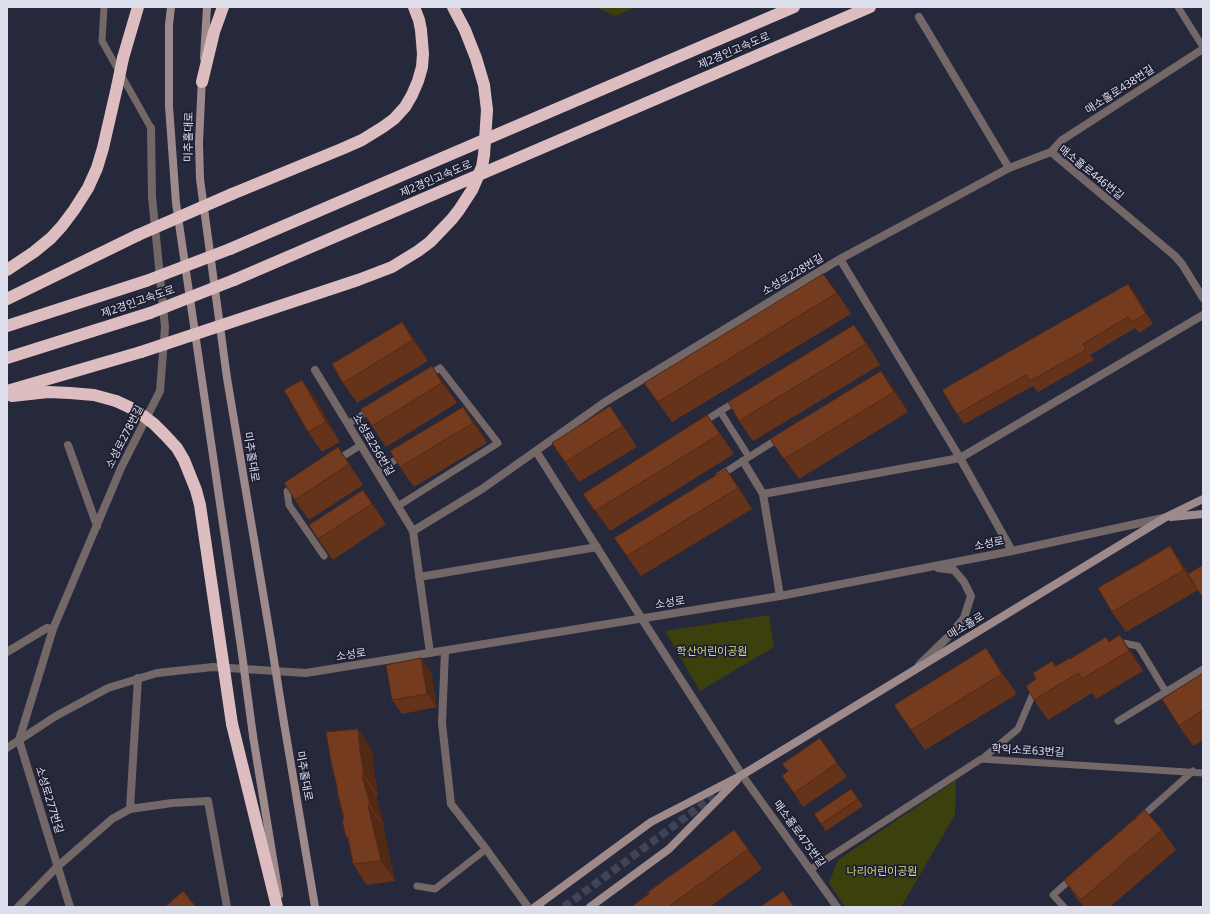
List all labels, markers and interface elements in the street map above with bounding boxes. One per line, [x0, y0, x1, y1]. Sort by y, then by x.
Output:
street label: 제2경인고속도로 [696, 30, 772, 72]
street label: 매소홀로438번길 [1083, 63, 1157, 117]
street label: 미추홀대로 [182, 112, 196, 162]
street label: 매소홀로446번길 [1056, 143, 1126, 203]
street label: 제2경인고속도로 [398, 158, 474, 200]
street label: 소성로228번길 [760, 251, 826, 299]
street label: 제2경인고속도로 [99, 283, 177, 321]
street label: 소성로278번길 [103, 403, 147, 471]
street label: 소성로256번길 [349, 412, 397, 478]
street label: 미추홀대로 [241, 431, 261, 483]
street label: 소성로 [973, 535, 1005, 553]
street label: 소성로 [654, 594, 686, 612]
street label: 매소홀로 [945, 610, 987, 642]
park label: 학산어린이공원 [677, 645, 747, 659]
street label: 소성로 [335, 646, 367, 664]
street label: 학익소로63번길 [991, 742, 1065, 760]
street label: 미추홀대로 [293, 750, 315, 802]
street label: 소성로277번길 [33, 765, 65, 835]
street label: 매소홀로475번길 [770, 798, 828, 870]
park label: 나리어린이공원 [847, 865, 917, 879]

